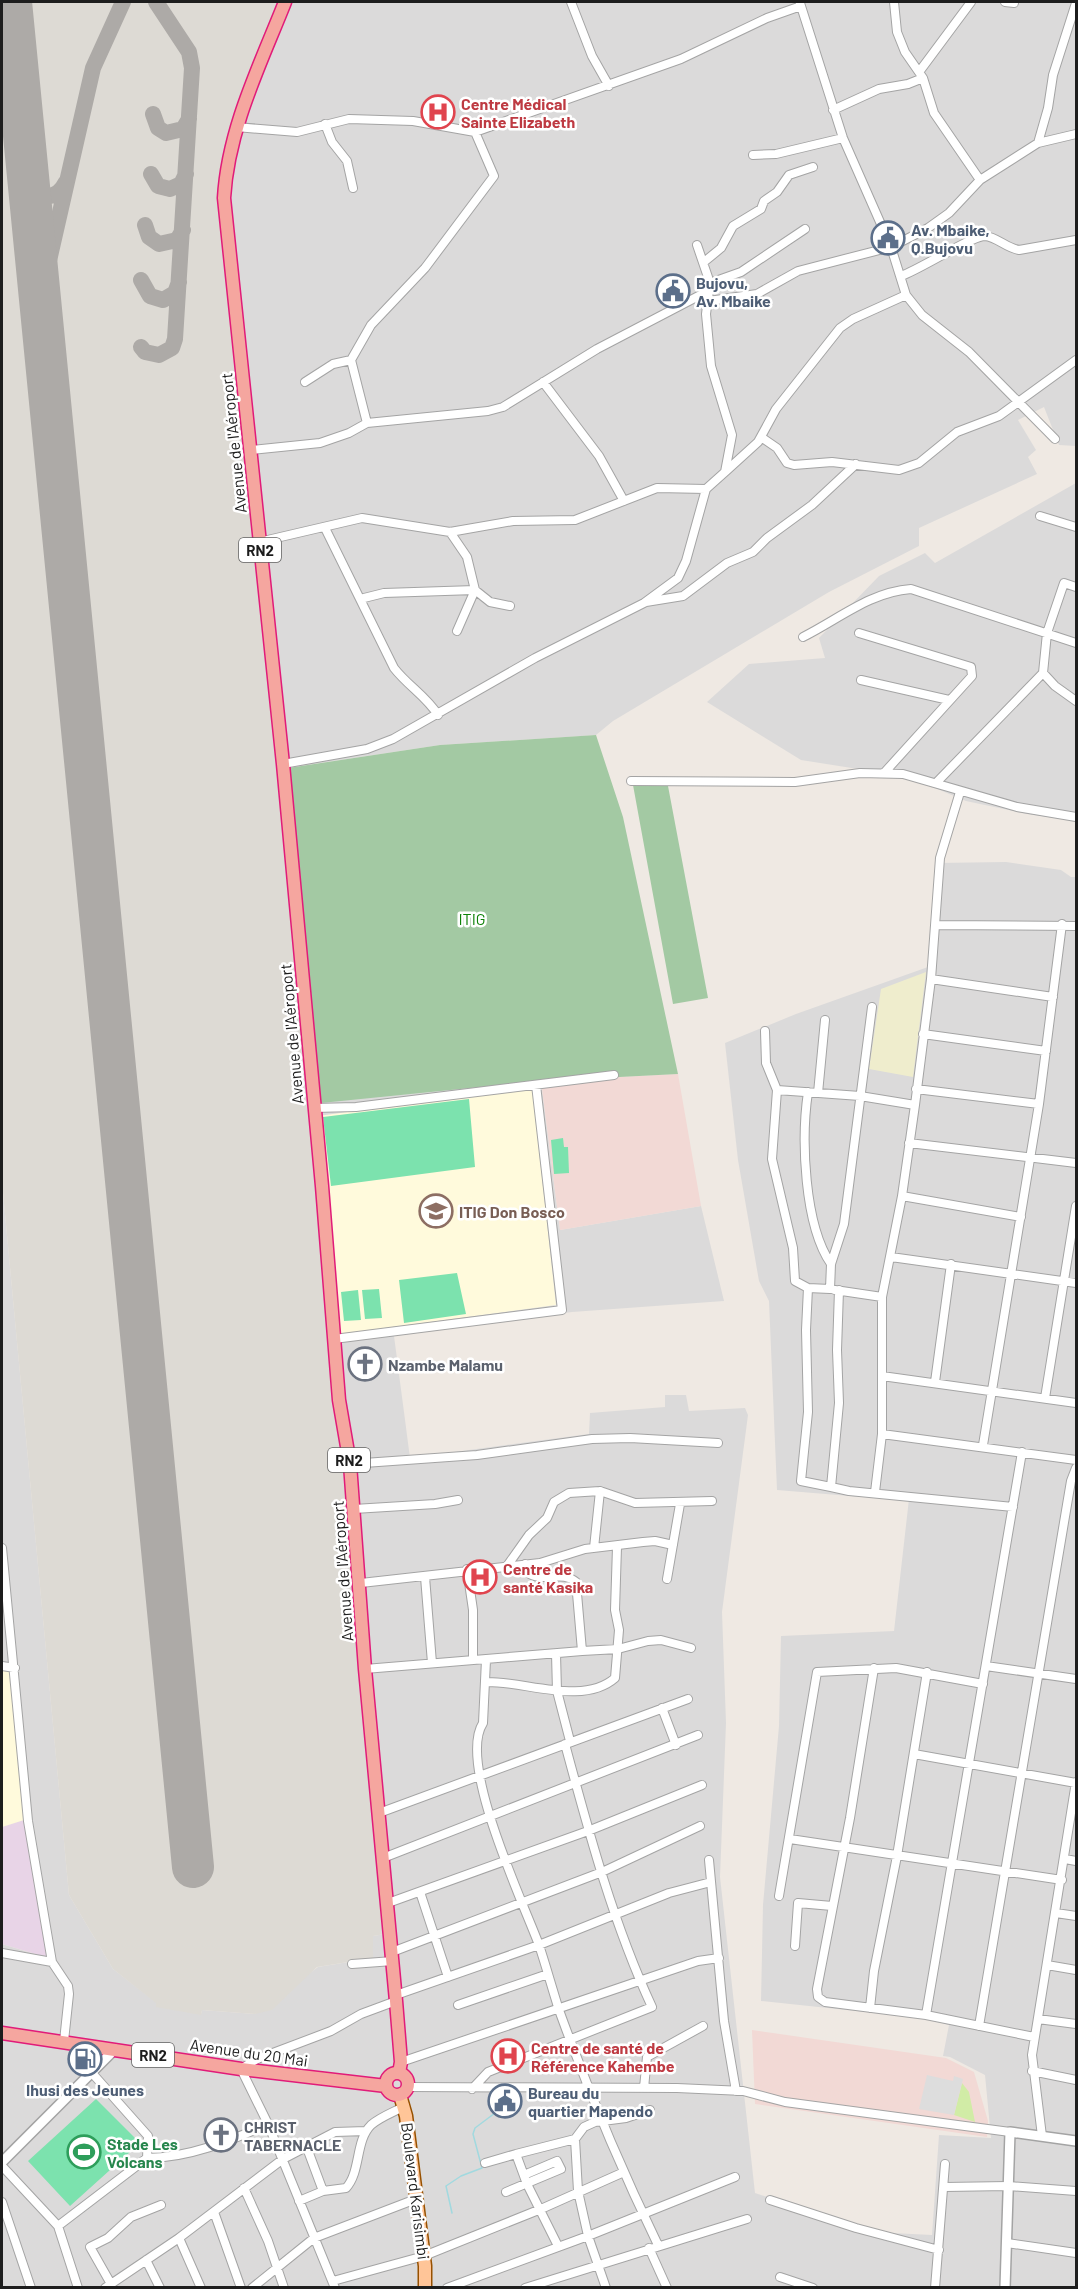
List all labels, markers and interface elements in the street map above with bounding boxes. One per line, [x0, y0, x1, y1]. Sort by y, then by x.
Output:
hospital icon: Centre Médical Sainte Elizabeth [420, 94, 456, 130]
place label: Centre Médical Sainte Elizabeth [461, 94, 575, 131]
public building icon: Av. Mbaike, Q.Bujovu [870, 220, 906, 256]
place label: Av. Mbaike, Q.Bujovu [911, 220, 990, 257]
public building icon: Bujovu, Av. Mbaike [655, 273, 691, 309]
place label: Bujovu, Av. Mbaike [696, 273, 771, 310]
street label: Avenue de l'Aéroport [216, 372, 250, 514]
road number: RN2 [239, 538, 281, 562]
park label: ITIG [458, 909, 486, 928]
street label: Avenue de l'Aéroport [275, 963, 307, 1105]
school or university icon: ITIG Don Bosco [418, 1193, 454, 1229]
place label: ITIG Don Bosco [459, 1202, 565, 1221]
church icon: Nzambe Malamu [347, 1346, 383, 1382]
place label: Nzambe Malamu [388, 1355, 503, 1374]
road number: RN2 [328, 1448, 370, 1472]
street label: Avenue de l'Aéroport [328, 1500, 356, 1642]
hospital icon: Centre de santé Kasika [462, 1559, 498, 1595]
place label: Centre de santé Kasika [503, 1559, 593, 1596]
street label: Avenue du 20 Mai [189, 2034, 309, 2070]
hospital icon: Centre de santé de Référence Kahembe [490, 2038, 526, 2074]
place label: Centre de santé de Référence Kahembe [531, 2038, 675, 2075]
fuel station icon: Ihusi des Jeunes [67, 2041, 103, 2077]
road number: RN2 [132, 2043, 174, 2067]
place label: Ihusi des Jeunes [26, 2080, 144, 2099]
public building icon: Bureau du quartier Mapendo [487, 2083, 523, 2119]
place label: Bureau du quartier Mapendo [528, 2083, 653, 2120]
church icon: CHRIST TABERNACLE [203, 2117, 239, 2153]
place label: CHRIST TABERNACLE [244, 2117, 341, 2154]
street label: Boulevard Karisimbi [398, 2121, 434, 2261]
sports icon: Stade Les Volcans [66, 2134, 102, 2170]
place label: Stade Les Volcans [107, 2134, 178, 2171]

